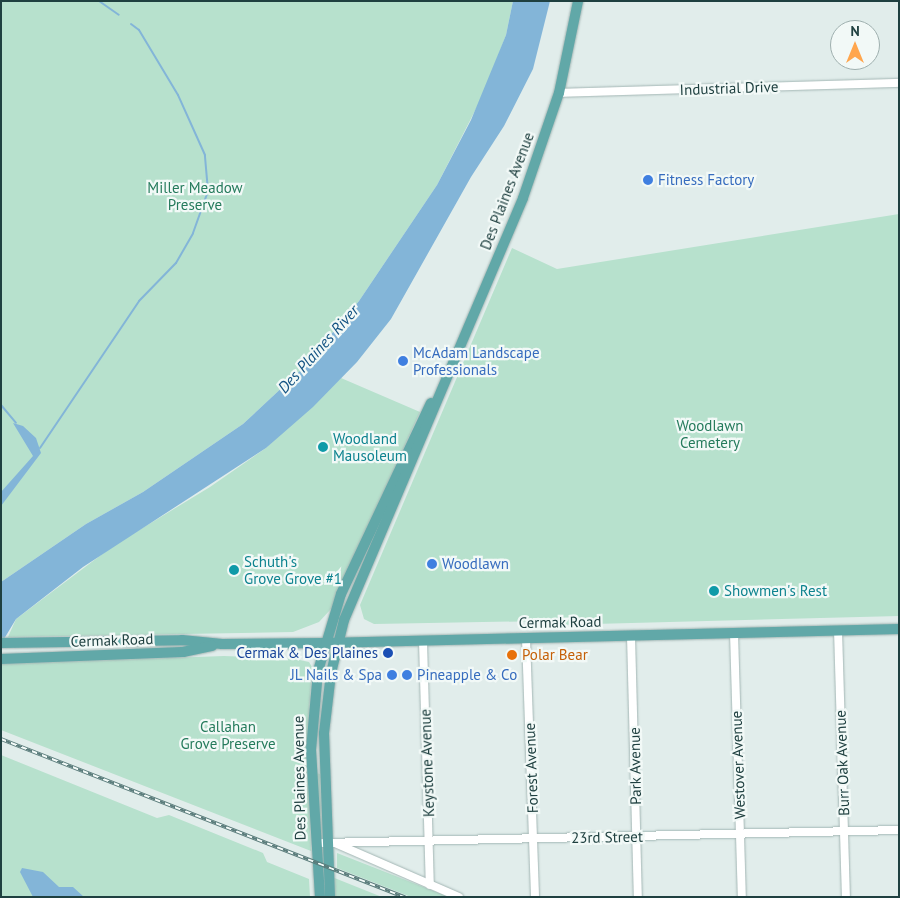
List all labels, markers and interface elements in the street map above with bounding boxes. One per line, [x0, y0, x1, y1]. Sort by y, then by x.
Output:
north arrow [830, 20, 880, 70]
text: N [850, 22, 860, 40]
street label: Industrial Drive [679, 77, 779, 99]
street label: Des Plaines Avenue [476, 129, 538, 253]
place label: Fitness Factory [658, 171, 754, 189]
marker: Fitness Factory [642, 174, 654, 186]
park label: Miller Meadow Preserve [147, 178, 243, 213]
water label: Des Plaines River [274, 301, 362, 397]
place label: McAdam Landscape Professionals [413, 343, 540, 378]
marker: McAdam Landscape Professionals [397, 355, 409, 367]
park label: Woodlawn Cemetery [677, 416, 743, 451]
place label: Woodland Mausoleum [333, 429, 407, 464]
marker: Woodland Mausoleum [317, 441, 329, 453]
place label: Schuth's Grove Grove #1 [244, 552, 342, 587]
place label: Woodlawn [442, 555, 509, 573]
marker: Woodlawn [426, 558, 438, 570]
marker: Schuth's Grove Grove #1 [228, 564, 240, 576]
place label: Showmen's Rest [724, 582, 827, 600]
marker: Showmen's Rest [708, 585, 720, 597]
street label: Cermak Road [518, 612, 602, 632]
street label: Cermak Road [70, 630, 154, 650]
place label: Cermak & Des Plaines [236, 644, 378, 662]
place label: Polar Bear [522, 646, 588, 664]
marker: Cermak & Des Plaines [382, 647, 394, 659]
marker: Polar Bear [506, 649, 518, 661]
place label: JL Nails & Spa [290, 666, 382, 684]
place label: Pineapple & Co [417, 666, 517, 684]
marker: JL Nails & Spa [386, 669, 398, 681]
marker: Pineapple & Co [401, 669, 413, 681]
street label: Keystone Avenue [416, 708, 438, 818]
street label: Burr Oak Avenue [831, 709, 853, 817]
street label: Westover Avenue [727, 710, 749, 820]
street label: Des Plaines Avenue [289, 715, 309, 841]
park label: Callahan Grove Preserve [180, 717, 276, 752]
street label: Forest Avenue [520, 722, 542, 814]
street label: Park Avenue [625, 727, 645, 805]
street label: 23rd Street [571, 827, 643, 847]

